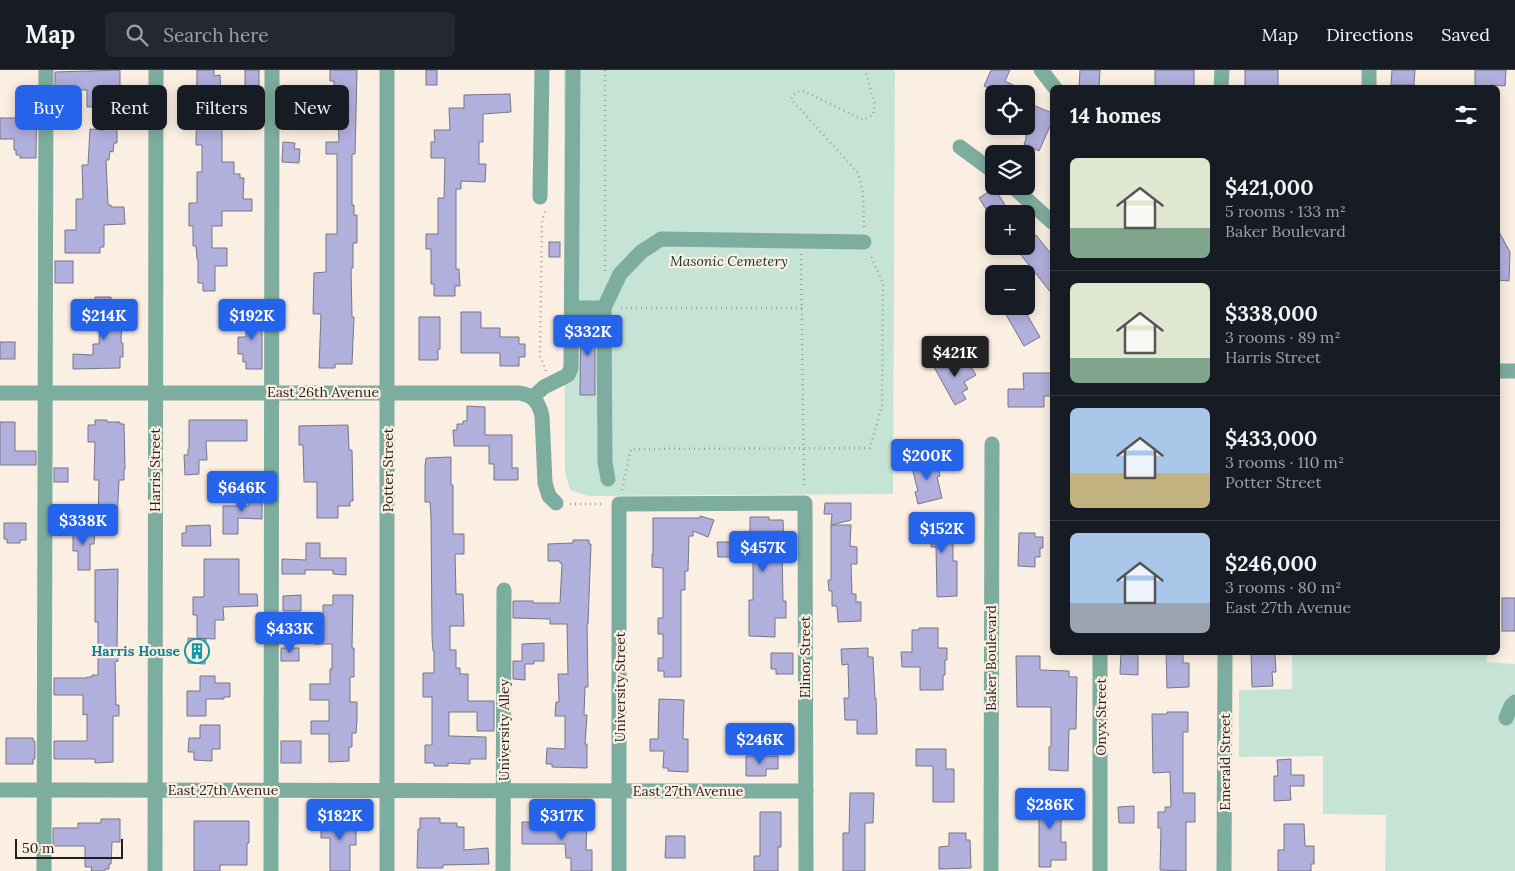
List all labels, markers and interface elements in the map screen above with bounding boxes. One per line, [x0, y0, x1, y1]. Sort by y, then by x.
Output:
search box [105, 12, 455, 57]
text: Map [25, 19, 75, 50]
icon: search [123, 21, 151, 49]
text: Search here [163, 23, 269, 47]
text: Map [1262, 23, 1298, 46]
text: Directions [1326, 23, 1413, 46]
text: Saved [1441, 23, 1490, 46]
chip: Buy [15, 85, 82, 130]
chip: Rent [92, 85, 167, 130]
chip: Filters [177, 85, 265, 130]
chip: New [275, 85, 349, 130]
map controls [985, 85, 1035, 315]
button: locate [985, 85, 1035, 135]
icon: filters [1452, 101, 1480, 129]
text: 14 homes [1070, 102, 1161, 129]
button: layers [985, 145, 1035, 195]
text: $421,000 [1225, 174, 1314, 201]
icon: home [1110, 178, 1170, 238]
text: 5 rooms · 133 m² [1225, 201, 1346, 221]
button: + [985, 205, 1035, 255]
text: Baker Boulevard [1225, 221, 1346, 241]
park label: Masonic Cemetery [670, 252, 788, 270]
button: − [985, 265, 1035, 315]
pin: $214K [69, 298, 139, 341]
pin: $192K [217, 298, 287, 341]
text: $338,000 [1225, 300, 1318, 327]
icon: home [1110, 303, 1170, 363]
text: $214K [82, 305, 126, 325]
text: $192K [229, 305, 275, 325]
pin: $332K [553, 314, 623, 357]
text: $332K [564, 321, 612, 341]
text: 3 rooms · 89 m² [1225, 327, 1341, 347]
pin: $421K [920, 336, 990, 378]
text: $421K [933, 342, 977, 362]
text: Harris Street [1225, 347, 1321, 367]
street label: East 26th Avenue [267, 383, 379, 401]
text: $433,000 [1225, 425, 1317, 452]
street label: Harris Street [146, 427, 164, 512]
street label: Potter Street [379, 427, 397, 512]
icon: home [1110, 428, 1170, 488]
pin: $200K [892, 438, 962, 481]
text: $200K [902, 445, 952, 465]
text: 3 rooms · 110 m² [1225, 452, 1344, 472]
pin: $646K [207, 470, 277, 513]
text: Potter Street [1225, 472, 1322, 492]
text: $646K [218, 477, 266, 497]
pin: $338K [48, 504, 118, 546]
text: $338K [59, 510, 107, 530]
pin: $152K [907, 512, 977, 554]
text: $152K [920, 518, 964, 538]
pin: $457K [728, 530, 798, 573]
text: $457K [740, 537, 786, 557]
text: $246,000 [1225, 550, 1317, 577]
icon: home [1110, 553, 1170, 613]
text: 3 rooms · 80 m² [1225, 577, 1341, 597]
text: East 27th Avenue [1225, 597, 1351, 617]
street label: Baker Boulevard [982, 605, 1000, 711]
pin: $433K [255, 612, 325, 654]
street label: Elinor Street [796, 615, 814, 698]
text: $433K [266, 618, 314, 638]
street label: University Street [611, 631, 629, 742]
building icon: Harris House [184, 638, 210, 664]
place label: Harris House [91, 642, 180, 660]
street label: University Alley [495, 678, 513, 781]
street label: Onyx Street [1092, 678, 1110, 756]
street label: Emerald Street [1216, 713, 1234, 811]
pin: $246K [725, 722, 795, 765]
text: $246K [736, 729, 784, 749]
street label: East 27th Avenue [168, 781, 279, 799]
street label: East 27th Avenue [633, 782, 744, 800]
pin: $286K [1015, 788, 1085, 830]
text: $286K [1026, 794, 1074, 814]
pin: $182K [305, 798, 375, 841]
pin: $317K [527, 798, 597, 841]
text: $182K [318, 805, 362, 825]
text: $317K [540, 805, 584, 825]
scale bar [15, 836, 122, 859]
text: 50 m [22, 839, 55, 857]

